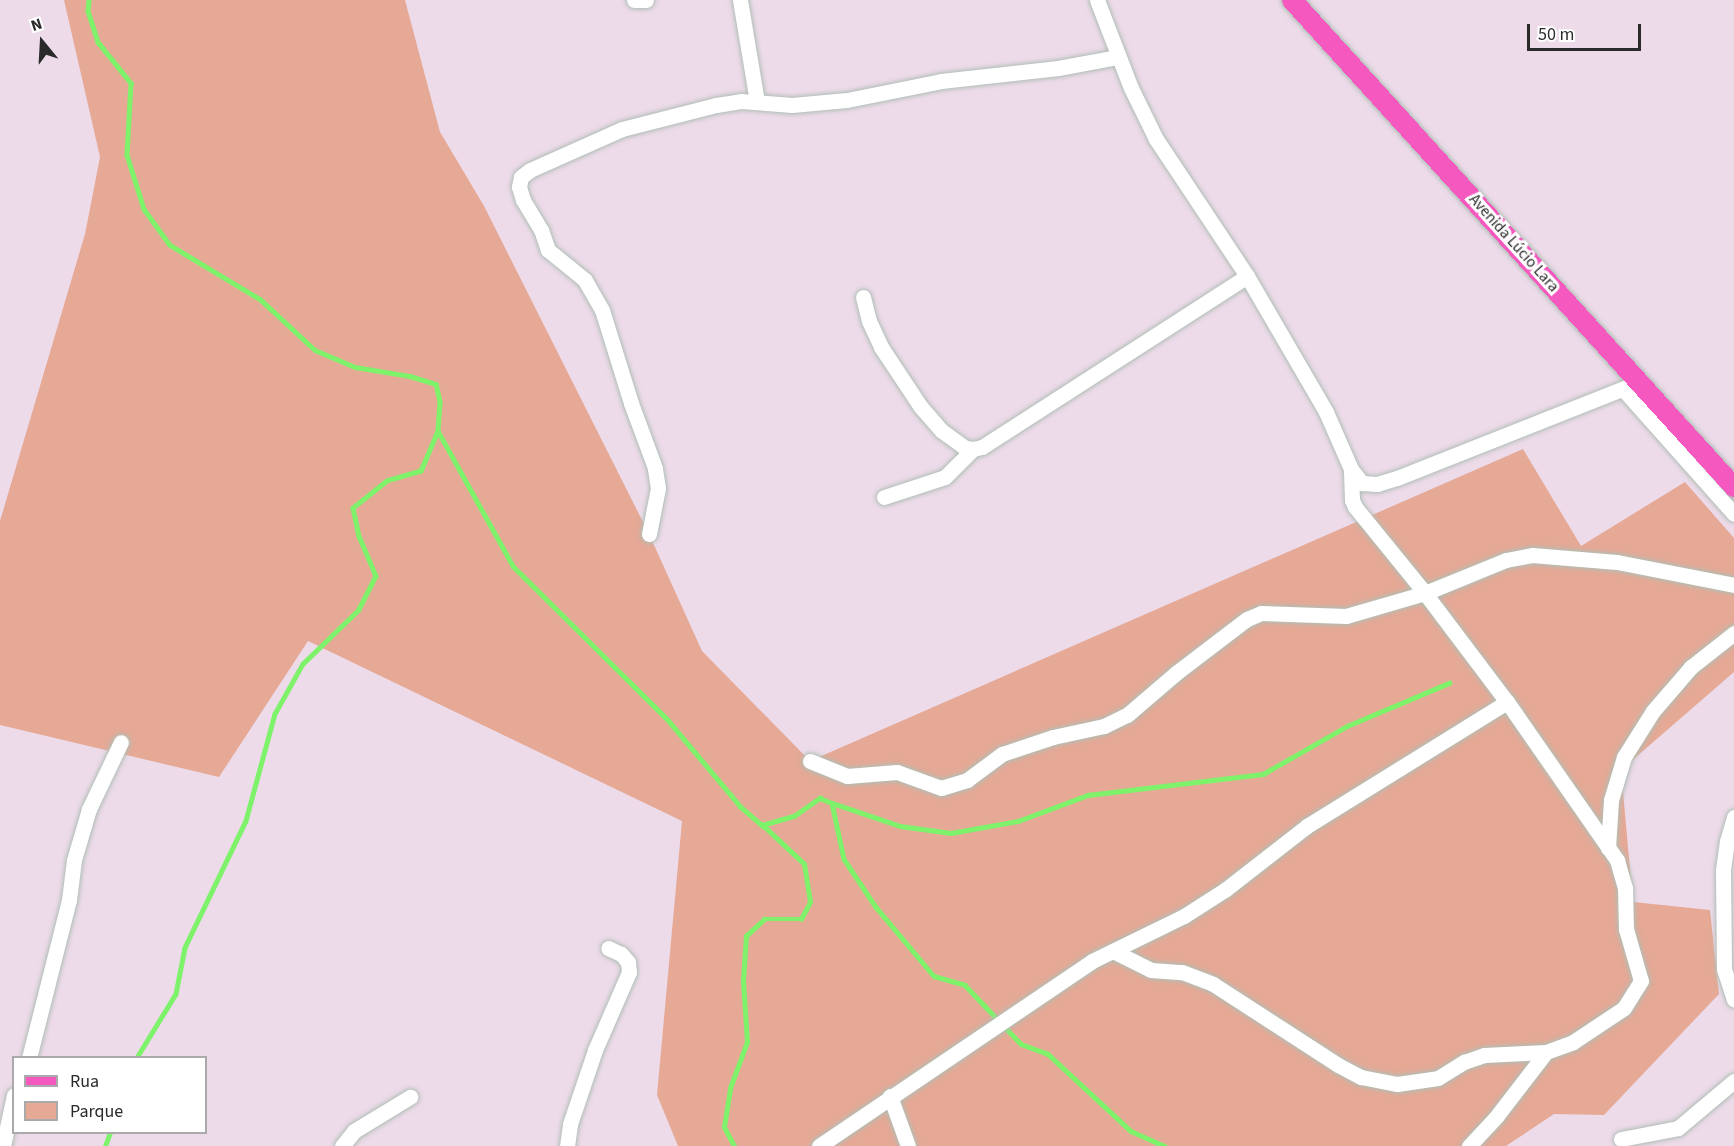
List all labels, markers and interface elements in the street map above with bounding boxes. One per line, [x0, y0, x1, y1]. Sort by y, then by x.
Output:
north arrow [12, 12, 72, 72]
scale bar [1530, 12, 1644, 50]
text: N [28, 13, 45, 37]
text: 50 m [1538, 22, 1574, 47]
street label: Avenida Lúcio Lara [1465, 190, 1563, 296]
legend [12, 1056, 207, 1134]
text: Rua [70, 1069, 99, 1094]
text: Parque [70, 1099, 123, 1124]

